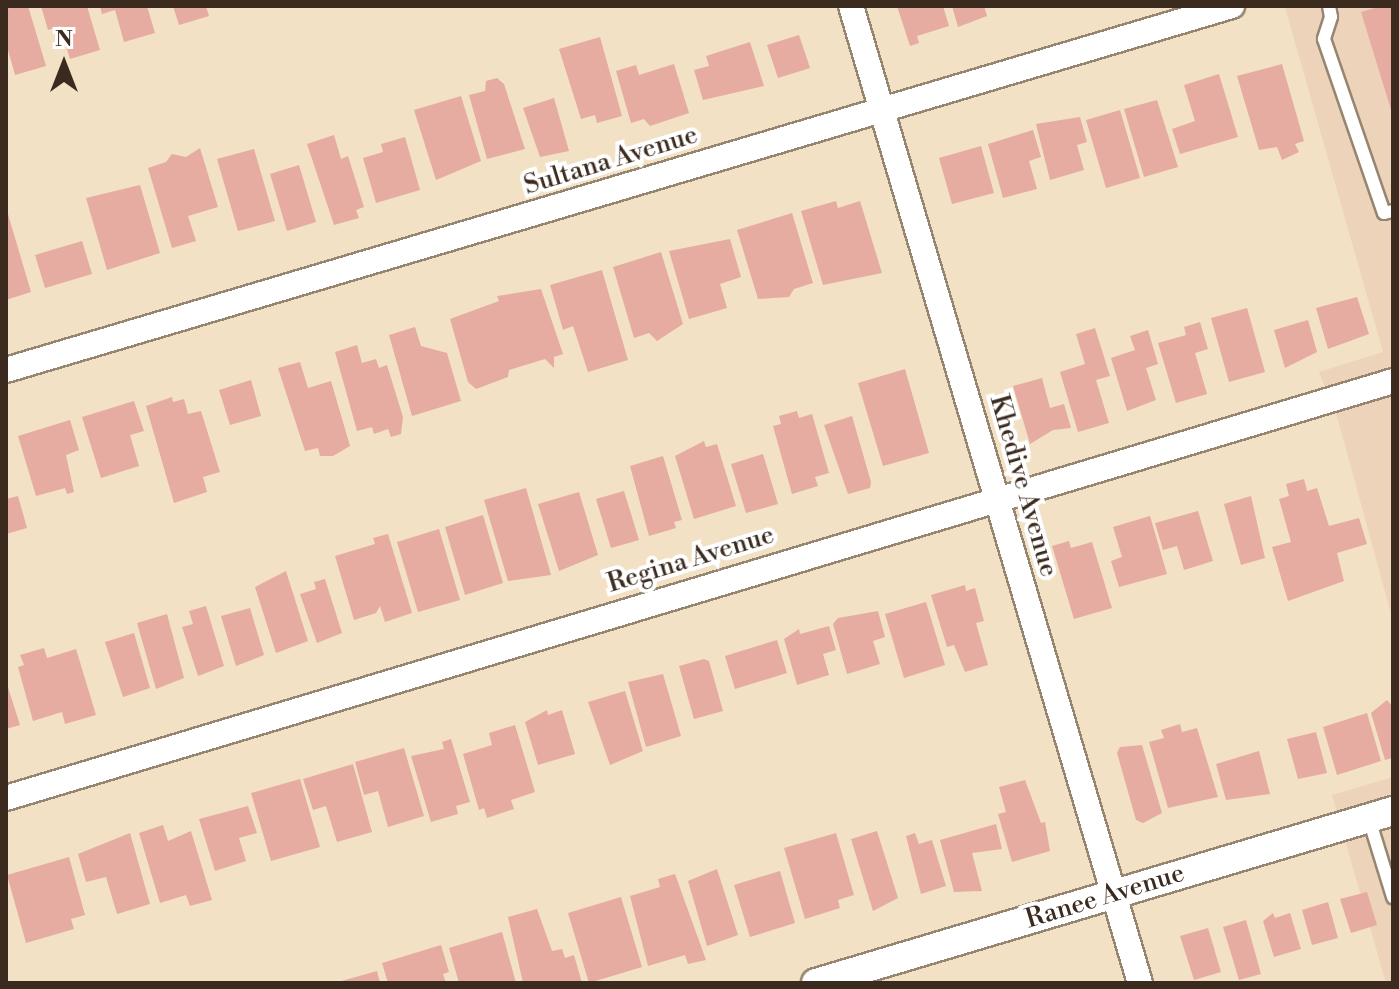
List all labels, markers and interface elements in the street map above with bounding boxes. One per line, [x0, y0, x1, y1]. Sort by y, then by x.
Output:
north arrow [24, 24, 104, 104]
text: N [55, 26, 73, 53]
street label: Sultana Avenue [520, 120, 702, 202]
street label: Khedive Avenue [982, 392, 1064, 580]
street label: Regina Avenue [604, 520, 778, 600]
street label: Ranee Avenue [1022, 858, 1188, 936]

